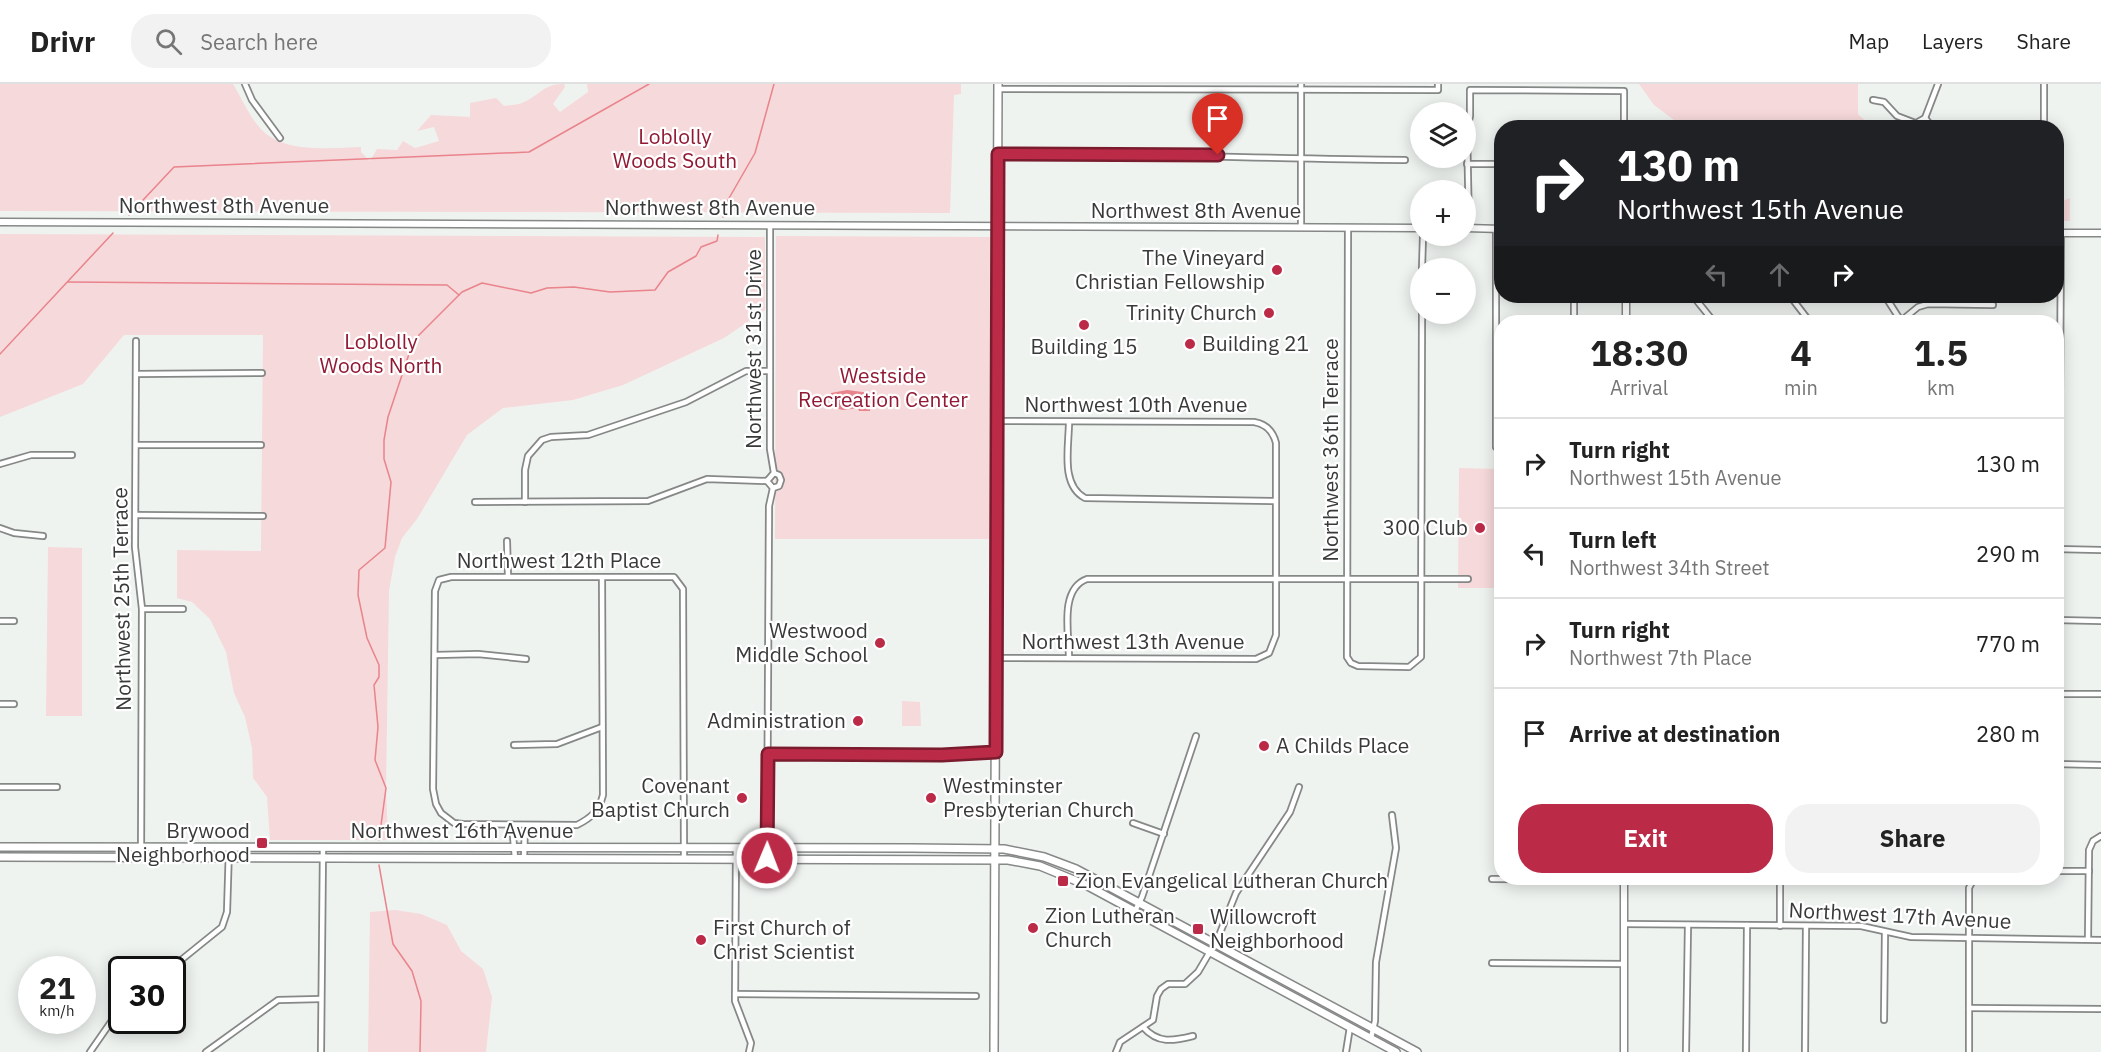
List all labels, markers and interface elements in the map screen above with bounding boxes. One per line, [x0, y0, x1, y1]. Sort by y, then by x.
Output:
search box [131, 14, 551, 68]
text: Drivr [30, 23, 95, 60]
icon: search [152, 25, 185, 58]
text: Search here [200, 27, 318, 56]
text: Map [1849, 27, 1889, 55]
text: Layers [1922, 27, 1984, 55]
text: Share [2017, 27, 2071, 55]
pin [1192, 93, 1243, 155]
icon: arrive [1201, 102, 1234, 135]
map controls [1410, 102, 1476, 324]
button: layers [1410, 102, 1476, 168]
park label: Loblolly Woods South [613, 122, 737, 174]
text: 130 m [1617, 138, 1740, 193]
icon: right [1518, 144, 1596, 222]
button: + [1410, 180, 1476, 246]
street label: Northwest 8th Avenue [119, 191, 329, 219]
text: Northwest 15th Avenue [1617, 191, 1904, 226]
street label: Northwest 8th Avenue [605, 193, 815, 221]
street label: Northwest 8th Avenue [1091, 196, 1301, 224]
place label: The Vineyard Christian Fellowship [1075, 243, 1265, 295]
street label: Northwest 31st Drive [739, 249, 767, 449]
button: − [1410, 258, 1476, 324]
icon: left [1700, 258, 1733, 291]
icon: ahead [1763, 258, 1796, 291]
icon: right [1826, 258, 1859, 291]
marker: The Vineyard Christian Fellowship [1270, 263, 1284, 277]
place label: Trinity Church [1126, 298, 1257, 326]
marker: Trinity Church [1262, 306, 1276, 320]
marker: Building 15 [1077, 318, 1091, 332]
park label: Loblolly Woods North [320, 327, 442, 379]
place label: Building 21 [1202, 329, 1309, 357]
text: 18:30 [1590, 329, 1688, 376]
text: 4 [1790, 329, 1812, 376]
text: 1.5 [1914, 329, 1968, 376]
place label: Building 15 [1030, 332, 1138, 360]
marker: Building 21 [1183, 337, 1197, 351]
street label: Northwest 36th Terrace [1316, 338, 1344, 562]
park label: Westside Recreation Center [798, 361, 968, 413]
text: Arrival [1610, 374, 1668, 401]
text: min [1784, 374, 1818, 401]
text: km [1927, 374, 1955, 401]
street label: Northwest 10th Avenue [1024, 390, 1248, 418]
text: Turn right [1569, 435, 1670, 464]
icon: right [1518, 447, 1551, 480]
text: 130 m [1976, 449, 2040, 478]
text: Northwest 15th Avenue [1569, 464, 1782, 491]
street label: Northwest 25th Terrace [105, 487, 137, 711]
place label: 300 Club [1382, 513, 1468, 541]
marker: 300 Club [1473, 521, 1487, 535]
text: Turn left [1569, 525, 1657, 554]
icon: left [1518, 537, 1551, 570]
text: 290 m [1976, 539, 2040, 568]
street label: Northwest 12th Place [457, 546, 661, 574]
text: Northwest 34th Street [1569, 554, 1770, 581]
text: Turn right [1569, 615, 1670, 644]
place label: Westwood Middle School [735, 616, 868, 668]
street label: Northwest 13th Avenue [1021, 627, 1245, 655]
icon: right [1518, 627, 1551, 660]
text: 770 m [1976, 629, 2040, 658]
marker: Westwood Middle School [873, 636, 887, 650]
text: Northwest 7th Place [1569, 644, 1752, 671]
place label: Administration [707, 706, 846, 734]
marker: Administration [851, 714, 865, 728]
icon: arrive [1518, 717, 1551, 750]
text: Arrive at destination [1569, 719, 1780, 748]
text: 280 m [1976, 719, 2040, 748]
place label: A Childs Place [1276, 731, 1409, 759]
marker: A Childs Place [1257, 739, 1271, 753]
place label: Covenant Baptist Church [591, 771, 730, 823]
place label: Westminster Presbyterian Church [943, 771, 1134, 823]
marker: Covenant Baptist Church [735, 791, 749, 805]
marker: Westminster Presbyterian Church [924, 791, 938, 805]
button: Exit [1518, 804, 1773, 873]
button: Share [1785, 804, 2040, 873]
place label: Brywood Neighborhood [116, 816, 250, 868]
street label: Northwest 16th Avenue [350, 816, 574, 844]
position arrow [735, 826, 799, 890]
marker: Brywood Neighborhood [255, 836, 269, 850]
place label: Zion Evangelical Lutheran Church [1075, 866, 1388, 894]
marker: Zion Evangelical Lutheran Church [1056, 874, 1070, 888]
street label: Northwest 17th Avenue [1788, 895, 2012, 935]
place label: Zion Lutheran Church [1045, 901, 1175, 953]
place label: Willowcroft Neighborhood [1210, 902, 1344, 954]
place label: First Church of Christ Scientist [713, 913, 855, 965]
marker: Zion Lutheran Church [1026, 921, 1040, 935]
marker: Willowcroft Neighborhood [1191, 922, 1205, 936]
marker: First Church of Christ Scientist [694, 933, 708, 947]
speed limit sign: 30 [108, 956, 186, 1034]
text: 21 [39, 968, 75, 1007]
text: km/h [39, 1001, 75, 1020]

